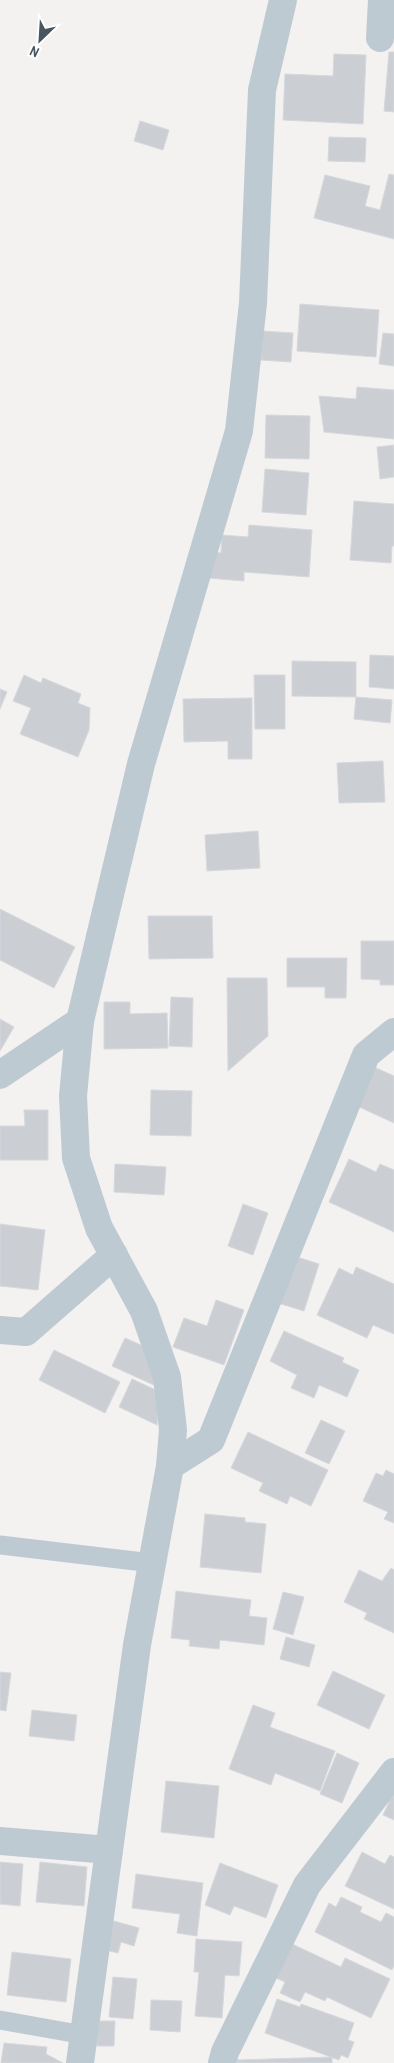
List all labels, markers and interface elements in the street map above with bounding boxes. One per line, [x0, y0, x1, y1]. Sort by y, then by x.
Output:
north arrow [15, 15, 65, 65]
text: N [27, 42, 42, 62]

